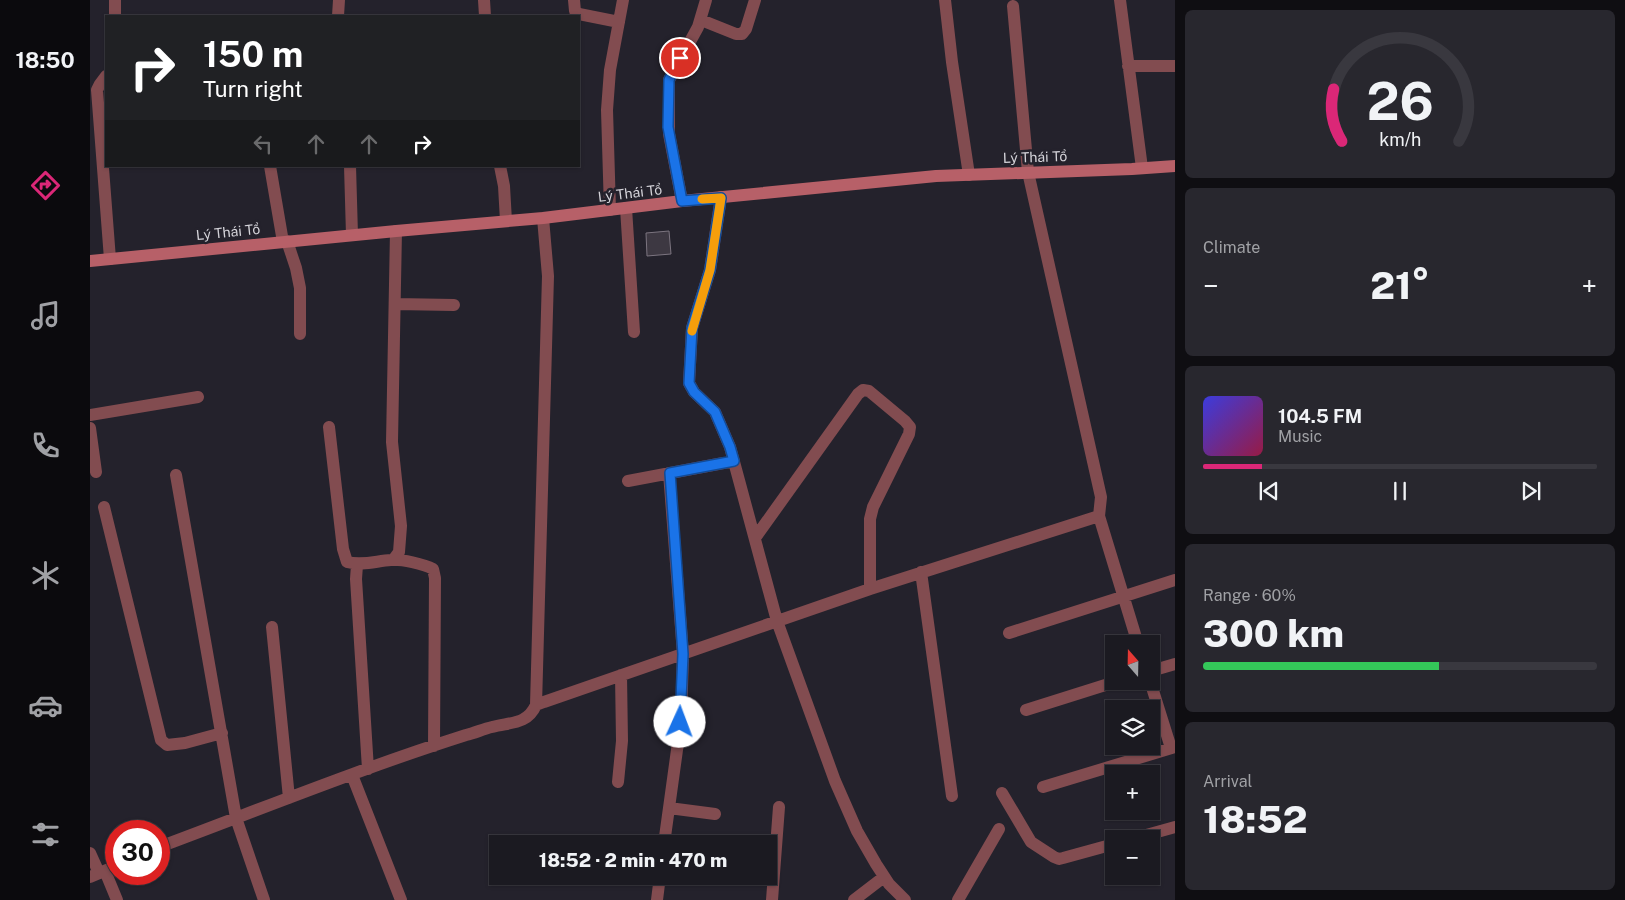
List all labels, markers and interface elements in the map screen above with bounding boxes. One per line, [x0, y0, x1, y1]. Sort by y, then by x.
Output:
text: 150 m [203, 34, 303, 75]
icon: right [120, 35, 185, 100]
pin [659, 37, 701, 79]
icon: arrive [666, 44, 694, 72]
text: 18:50 [15, 47, 75, 73]
text: 26 [1366, 71, 1434, 132]
text: Turn right [203, 76, 303, 102]
text: km/h [1379, 129, 1421, 150]
icon: left [249, 130, 277, 158]
icon: ahead [302, 130, 330, 158]
icon: ahead [355, 130, 383, 158]
icon: right [408, 130, 436, 158]
street label: Lý Thái Tổ [1002, 148, 1068, 166]
icon: directions [28, 168, 63, 203]
street label: Lý Thái Tổ [597, 181, 663, 205]
street label: Lý Thái Tổ [195, 221, 261, 243]
text: Climate [1203, 238, 1260, 257]
text: 21° [1370, 263, 1430, 308]
text: − [1203, 269, 1219, 302]
text: + [1581, 269, 1597, 302]
icon: music [28, 298, 63, 333]
text: 104.5 FM [1278, 405, 1362, 427]
text: Music [1278, 427, 1322, 446]
icon: phone [28, 428, 63, 463]
icon: previous [1255, 477, 1283, 505]
icon: pause [1386, 477, 1414, 505]
icon: next [1517, 477, 1545, 505]
icon: climate [28, 558, 63, 593]
text: Range · 60% [1203, 586, 1296, 605]
text: 300 km [1203, 611, 1344, 656]
north arrow [1105, 635, 1160, 690]
map controls [1105, 635, 1160, 885]
icon: car [28, 688, 63, 723]
position arrow [653, 695, 705, 747]
button: layers [1105, 700, 1160, 755]
button: + [1105, 765, 1160, 820]
text: Arrival [1203, 772, 1252, 791]
text: 18:52 [1203, 797, 1308, 842]
icon: filters [28, 817, 63, 852]
speed limit sign: 30 [105, 820, 170, 885]
button: − [1105, 830, 1160, 885]
text: 18:52 · 2 min · 470 m [539, 849, 727, 871]

